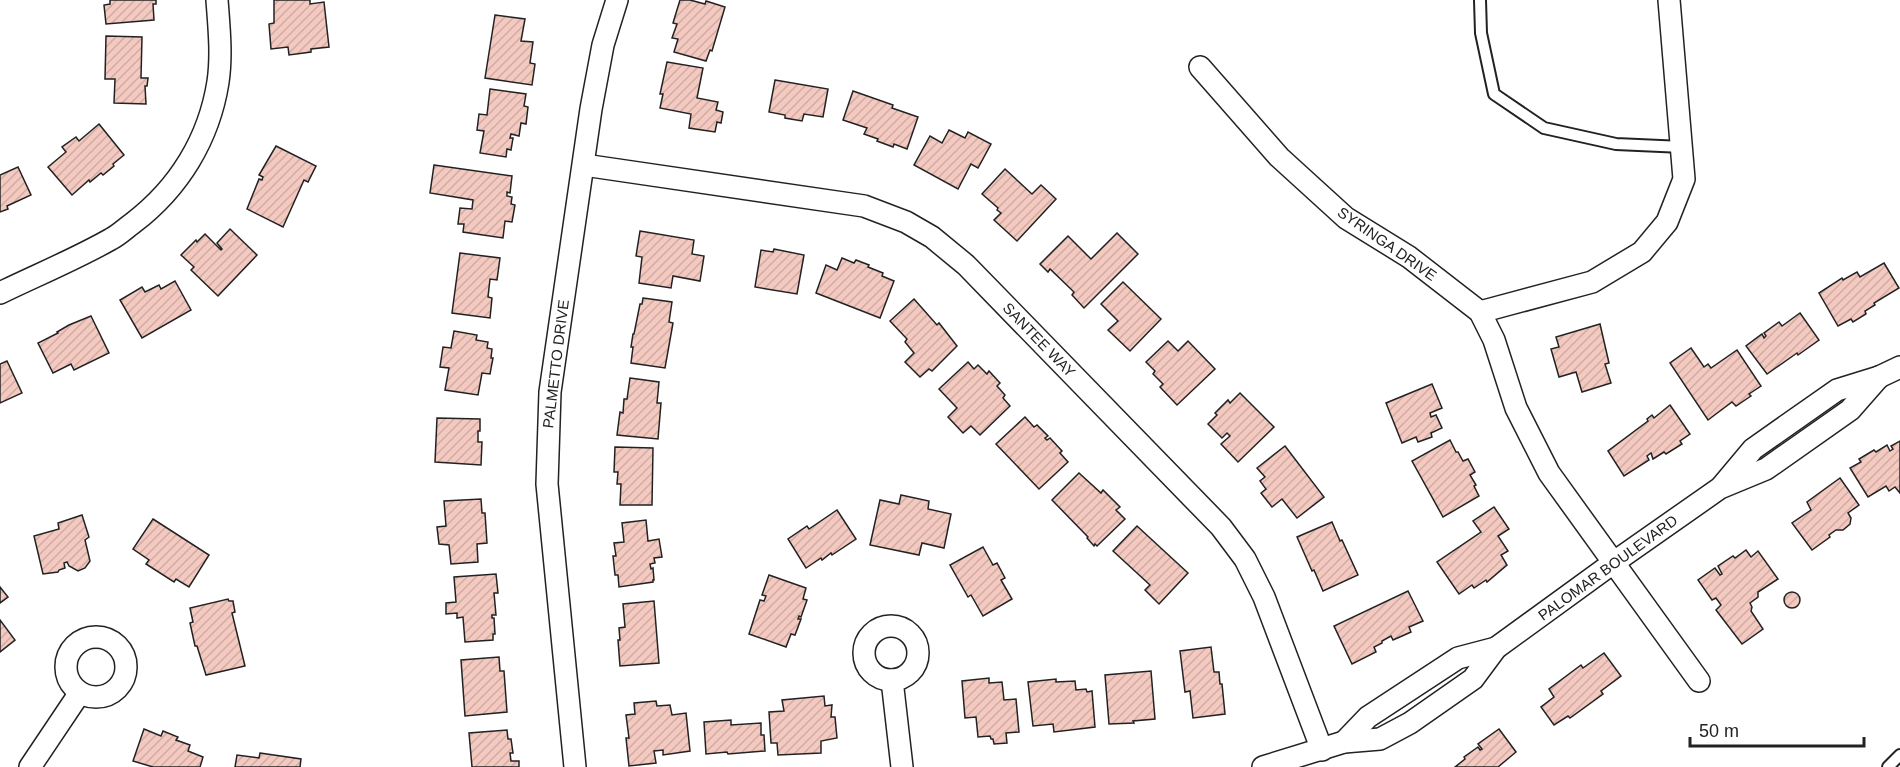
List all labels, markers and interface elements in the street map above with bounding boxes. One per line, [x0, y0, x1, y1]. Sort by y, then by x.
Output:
street label: SYRINGA DRIVE [1335, 203, 1440, 284]
street label: PALMETTO DRIVE [539, 299, 572, 429]
street label: SANTEE WAY [1000, 299, 1079, 380]
street label: PALOMAR BOULEVARD [1535, 511, 1681, 624]
scale bar [1690, 710, 1864, 748]
text: 50 m [1699, 721, 1739, 741]

